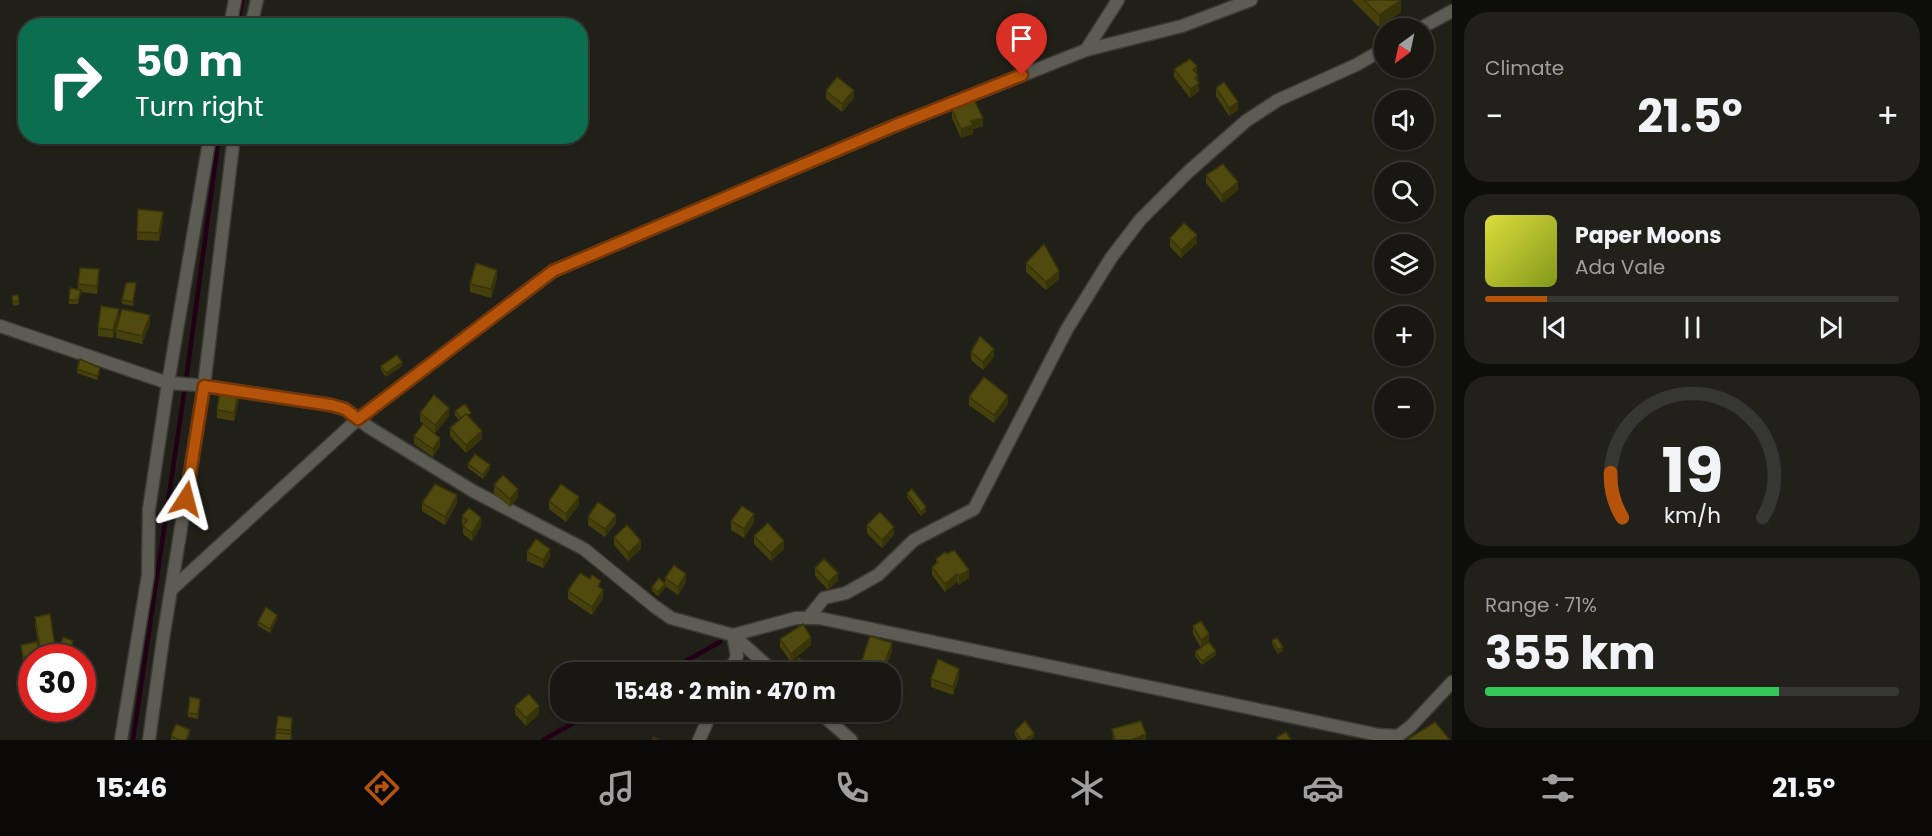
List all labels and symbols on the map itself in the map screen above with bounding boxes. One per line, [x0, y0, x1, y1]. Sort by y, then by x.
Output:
pin [996, 13, 1047, 75]
north arrow [1374, 18, 1434, 78]
position arrow [154, 467, 218, 531]
speed limit sign: 30 [18, 644, 96, 722]

